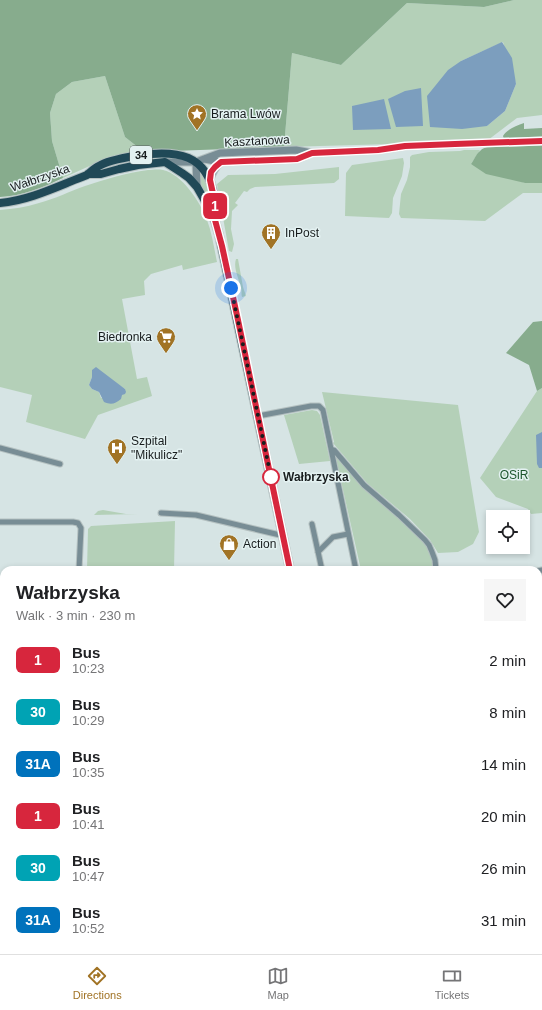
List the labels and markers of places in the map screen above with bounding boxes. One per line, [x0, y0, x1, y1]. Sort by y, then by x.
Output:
place icon: Brama Lwów [186, 103, 208, 131]
place label: Brama Lwów [211, 107, 281, 121]
building icon: InPost [260, 222, 282, 250]
place label: InPost [285, 226, 320, 240]
supermarket icon: Biedronka [155, 326, 177, 354]
place label: Biedronka [98, 330, 152, 344]
place label: Szpital "Mikulicz" [131, 434, 182, 462]
hospital icon: Szpital "Mikulicz" [106, 437, 128, 465]
marker: Wałbrzyska [262, 468, 280, 486]
place label: Wałbrzyska [283, 470, 349, 484]
shop icon: Action [218, 533, 240, 561]
place label: Action [243, 537, 276, 551]

